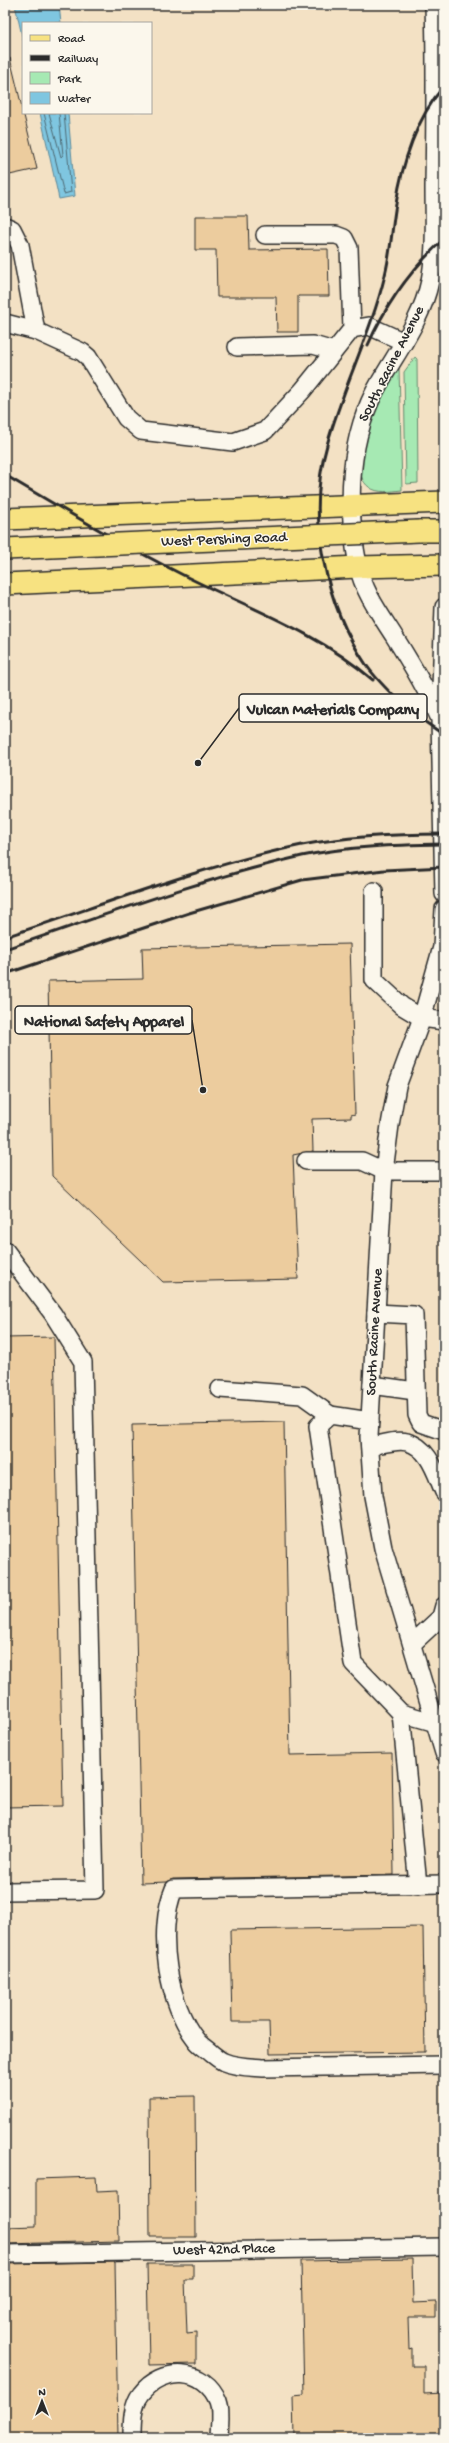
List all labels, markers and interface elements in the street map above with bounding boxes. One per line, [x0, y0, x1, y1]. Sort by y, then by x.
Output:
legend [22, 22, 152, 114]
text: Road [58, 33, 85, 47]
text: Railway [58, 53, 98, 67]
text: Park [57, 73, 83, 87]
text: Water [58, 93, 92, 107]
street label: South Racine Avenue [355, 303, 429, 425]
street label: West Pershing Road [161, 529, 288, 551]
callout: Vulcan Materials Company [239, 694, 427, 722]
text: Vulcan Materials Company [246, 702, 419, 721]
callout: National Safety Apparel [15, 1006, 192, 1034]
text: National Safety Apparel [24, 1013, 185, 1033]
street label: South Racine Avenue [363, 1268, 387, 1396]
street label: West 42nd Place [173, 2240, 276, 2260]
north arrow [22, 2381, 62, 2421]
text: N [38, 2387, 46, 2399]

